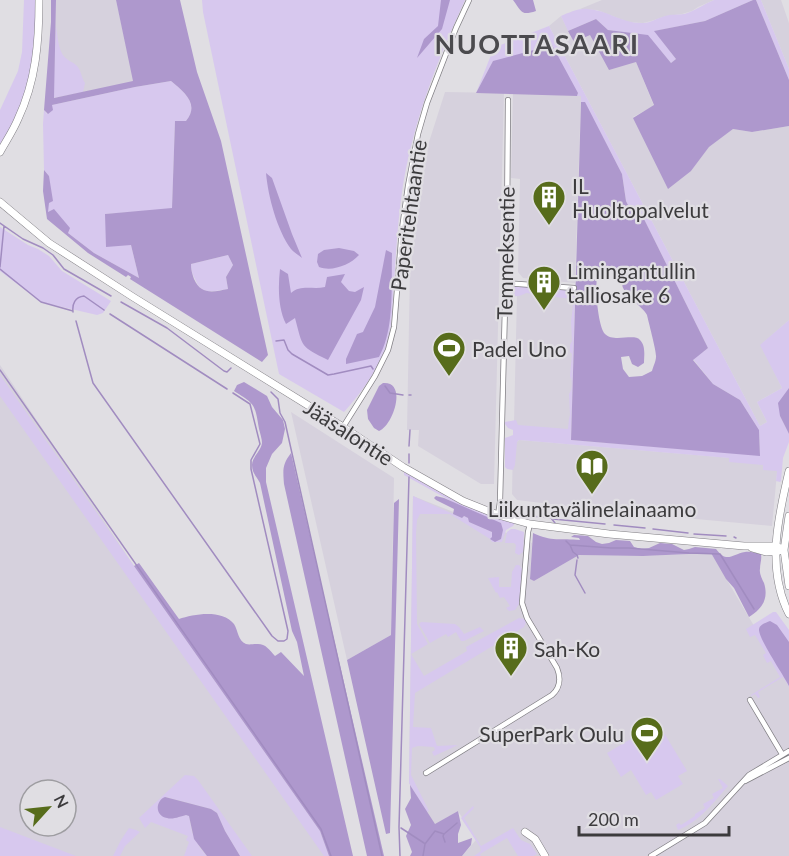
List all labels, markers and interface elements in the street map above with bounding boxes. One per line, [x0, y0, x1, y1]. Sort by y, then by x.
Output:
district label: NUOTTASAARI [434, 27, 640, 60]
street label: Paperitehtaantie [385, 138, 431, 292]
place label: IL Huoltopalvelut [572, 173, 709, 222]
building icon: IL Huoltopalvelut [531, 179, 567, 226]
street label: Temmeksentie [491, 186, 519, 320]
place label: Limingantullin talliosake 6 [567, 258, 696, 307]
building icon: Limingantullin talliosake 6 [526, 264, 562, 311]
sports icon: Padel Uno [431, 330, 467, 377]
place label: Padel Uno [472, 336, 567, 361]
street label: Jääsalontie [300, 394, 398, 470]
library icon: Liikuntavälinelainaamo [574, 448, 610, 495]
place label: Liikuntavälinelainaamo [488, 496, 696, 521]
building icon: Sah-Ko [493, 630, 529, 677]
place label: Sah-Ko [534, 636, 600, 661]
sports icon: SuperPark Oulu [629, 715, 665, 762]
place label: SuperPark Oulu [479, 721, 624, 746]
north arrow [18, 778, 78, 838]
text: N [51, 791, 73, 811]
scale bar [579, 799, 729, 837]
text: 200 m [588, 808, 639, 830]

